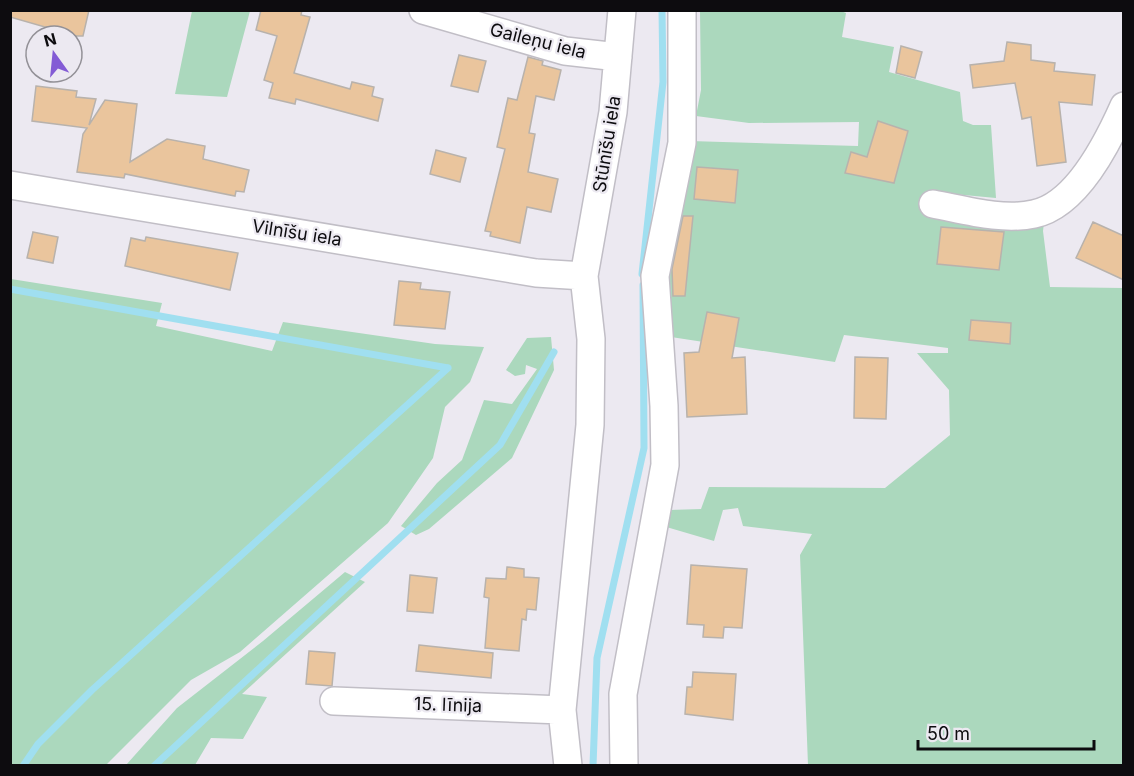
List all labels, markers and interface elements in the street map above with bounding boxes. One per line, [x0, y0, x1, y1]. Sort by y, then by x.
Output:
street label: Gaileņu iela [488, 18, 588, 64]
north arrow [24, 24, 84, 84]
text: N [42, 28, 59, 51]
street label: Stūnīšu iela [589, 94, 625, 194]
street label: Vilnīšu iela [251, 215, 343, 250]
street label: 15. līnija [414, 693, 482, 716]
scale bar [918, 713, 1094, 751]
text: 50 m [927, 723, 970, 744]

